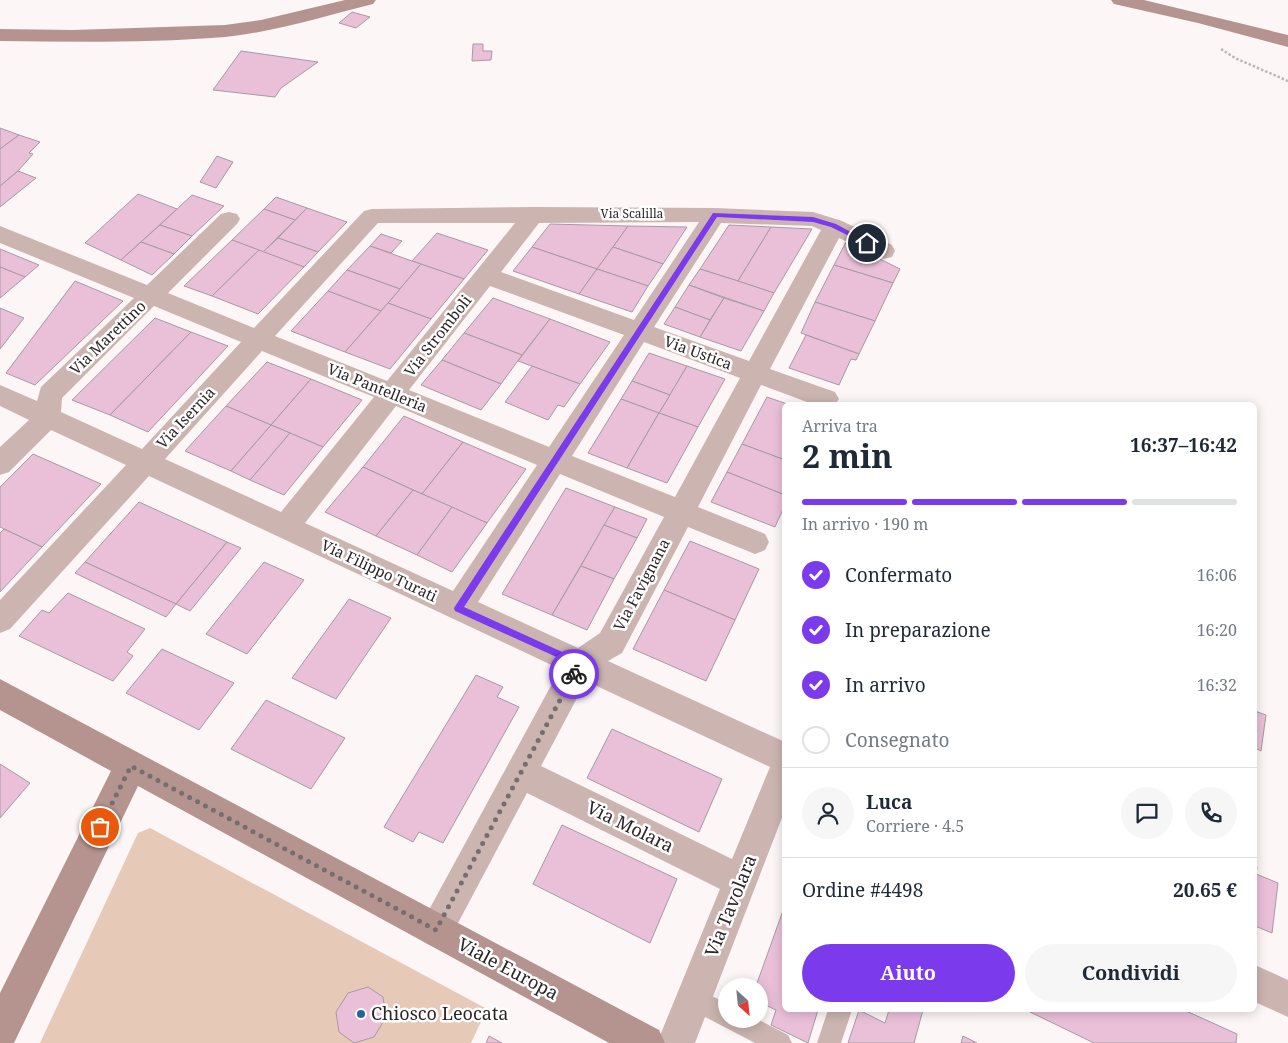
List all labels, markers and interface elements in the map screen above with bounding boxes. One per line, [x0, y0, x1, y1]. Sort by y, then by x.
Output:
street label: Via Scalilla [601, 205, 664, 222]
pin [846, 222, 888, 264]
icon: home [853, 229, 881, 257]
street label: Via Stromboli [399, 290, 475, 380]
street label: Via Marettino [65, 296, 150, 379]
street label: Via Ustica [662, 331, 735, 374]
street label: Via Pantelleria [325, 358, 430, 416]
street label: Via Isernia [152, 382, 219, 453]
text: Arriva tra [802, 415, 878, 437]
text: 16:37–16:42 [1130, 432, 1237, 458]
text: 2 min [802, 434, 893, 477]
text: In arrivo · 190 m [802, 513, 928, 535]
street label: Via Filippo Turati [318, 535, 441, 606]
street label: Via Favignana [608, 535, 674, 634]
icon: check [802, 561, 830, 589]
text: Confermato [845, 562, 952, 588]
text: 16:06 [1197, 564, 1237, 586]
icon: check [802, 616, 830, 644]
text: In preparazione [845, 617, 991, 643]
text: 16:20 [1197, 619, 1237, 641]
courier [549, 649, 599, 699]
icon: bike [560, 660, 588, 688]
icon: check [802, 671, 830, 699]
text: In arrivo [845, 672, 926, 698]
text: 16:32 [1197, 674, 1237, 696]
text: Consegnato [845, 727, 949, 753]
button: person [802, 787, 854, 839]
button: chat [1121, 787, 1173, 839]
button: phone [1185, 787, 1237, 839]
text: Luca [866, 789, 913, 815]
street label: Via Molara [583, 795, 678, 857]
pin [79, 806, 121, 848]
icon: bag [86, 813, 114, 841]
text: Corriere · 4.5 [866, 815, 964, 837]
street label: Via Tavolara [699, 851, 761, 960]
text: Ordine #4498 [802, 877, 923, 903]
text: 20.65 € [1173, 877, 1237, 903]
street label: Viale Europa [454, 932, 563, 1005]
button: Aiuto [802, 944, 1015, 1002]
button: Condividi [1025, 944, 1237, 1002]
north arrow [718, 978, 768, 1028]
map controls [718, 978, 768, 1028]
place label: Chiosco Leocata [371, 1001, 508, 1025]
marker: Chiosco Leocata [355, 1008, 367, 1020]

